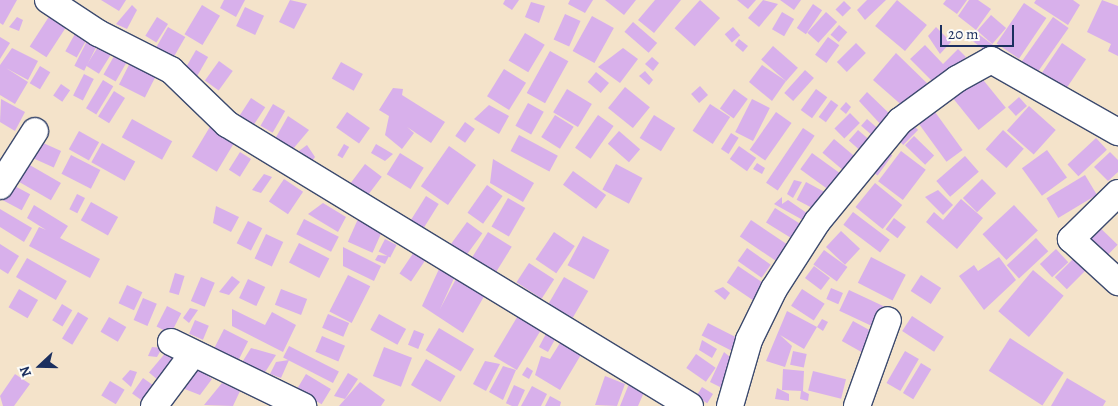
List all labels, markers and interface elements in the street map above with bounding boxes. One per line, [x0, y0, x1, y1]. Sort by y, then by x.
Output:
scale bar [943, 15, 1017, 47]
text: 20 m [948, 24, 979, 44]
north arrow [15, 341, 65, 391]
text: N [15, 363, 36, 380]

